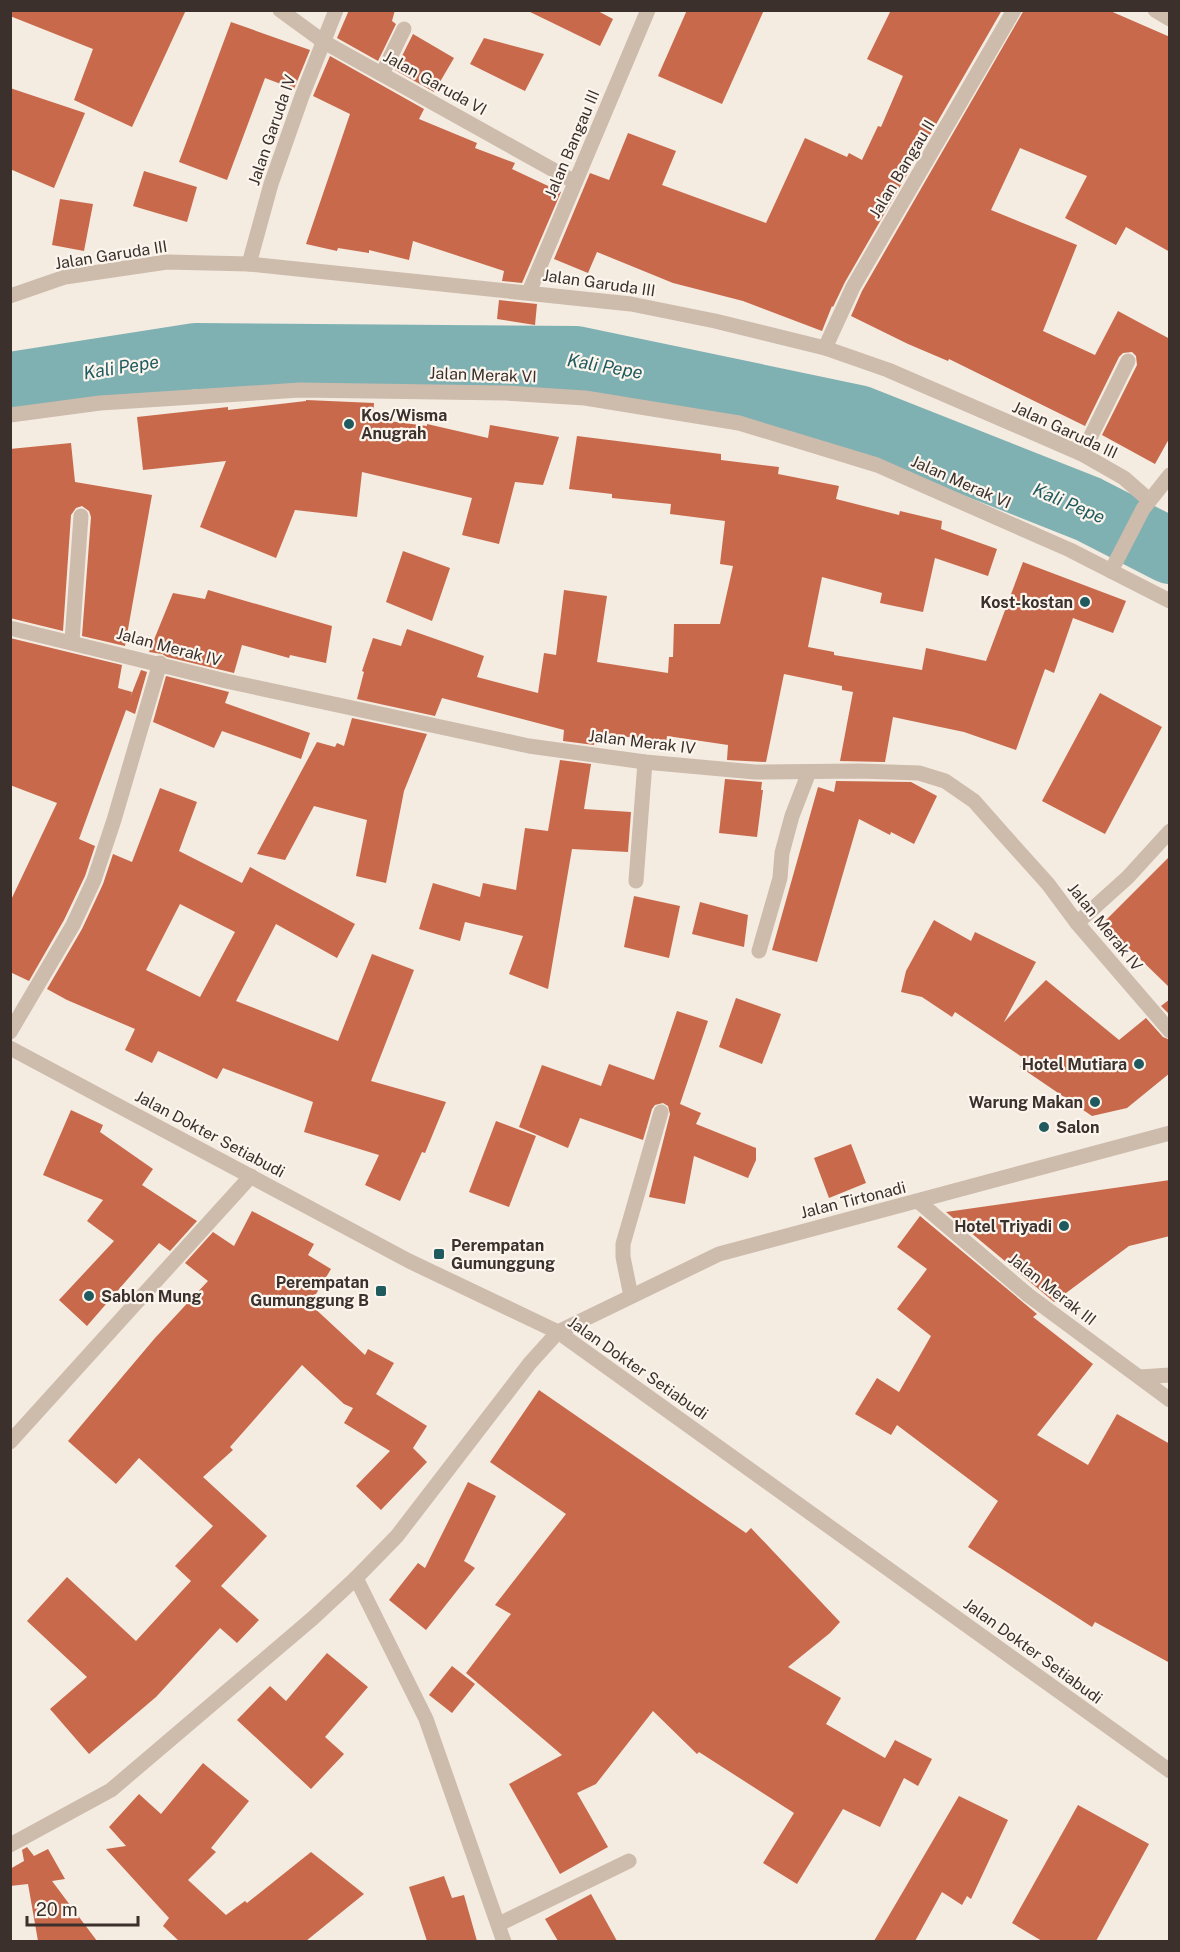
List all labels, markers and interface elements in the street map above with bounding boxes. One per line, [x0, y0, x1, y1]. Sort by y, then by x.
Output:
street label: Jalan Garuda VI [380, 47, 490, 119]
street label: Jalan Garuda IV [244, 72, 300, 188]
street label: Jalan Bangau III [541, 87, 603, 201]
street label: Jalan Bangau II [865, 116, 939, 222]
street label: Jalan Garuda III [53, 237, 169, 273]
street label: Jalan Garuda III [541, 266, 657, 300]
water label: Kali Pepe [566, 349, 645, 383]
water label: Kali Pepe [82, 351, 160, 383]
street label: Jalan Merak VI [429, 364, 537, 386]
street label: Jalan Garuda III [1009, 397, 1121, 463]
place label: Kos/Wisma Anugrah [361, 406, 447, 443]
marker: Kos/Wisma Anugrah [342, 417, 356, 431]
street label: Jalan Merak VI [908, 451, 1014, 513]
water label: Kali Pepe [1030, 478, 1108, 528]
place label: Kost-kostan [980, 593, 1073, 612]
marker: Kost-kostan [1078, 595, 1092, 609]
street label: Jalan Merak IV [114, 624, 224, 670]
street label: Jalan Merak IV [587, 726, 697, 758]
street label: Jalan Merak IV [1064, 879, 1146, 975]
place label: Hotel Mutiara [1022, 1055, 1127, 1074]
marker: Hotel Mutiara [1132, 1057, 1146, 1071]
street label: Jalan Dokter Setiabudi [132, 1086, 288, 1182]
place label: Warung Makan [969, 1093, 1083, 1112]
marker: Warung Makan [1088, 1095, 1102, 1109]
place label: Salon [1056, 1118, 1100, 1137]
marker: Salon [1037, 1120, 1051, 1134]
street label: Jalan Tirtonadi [798, 1178, 908, 1222]
place label: Hotel Triyadi [954, 1217, 1052, 1236]
marker: Hotel Triyadi [1057, 1219, 1071, 1233]
place label: Perempatan Gumunggung [451, 1236, 555, 1273]
marker: Perempatan Gumunggung [432, 1247, 446, 1261]
street label: Jalan Merak III [1004, 1249, 1100, 1329]
place label: Perempatan Gumunggung B [250, 1273, 369, 1310]
marker: Perempatan Gumunggung B [374, 1284, 388, 1298]
place label: Sablon Mung [101, 1287, 202, 1306]
marker: Sablon Mung [82, 1289, 96, 1303]
street label: Jalan Dokter Setiabudi [564, 1312, 712, 1424]
street label: Jalan Dokter Setiabudi [960, 1594, 1106, 1708]
scale bar [27, 1889, 138, 1927]
text: 20 m [36, 1899, 78, 1920]

